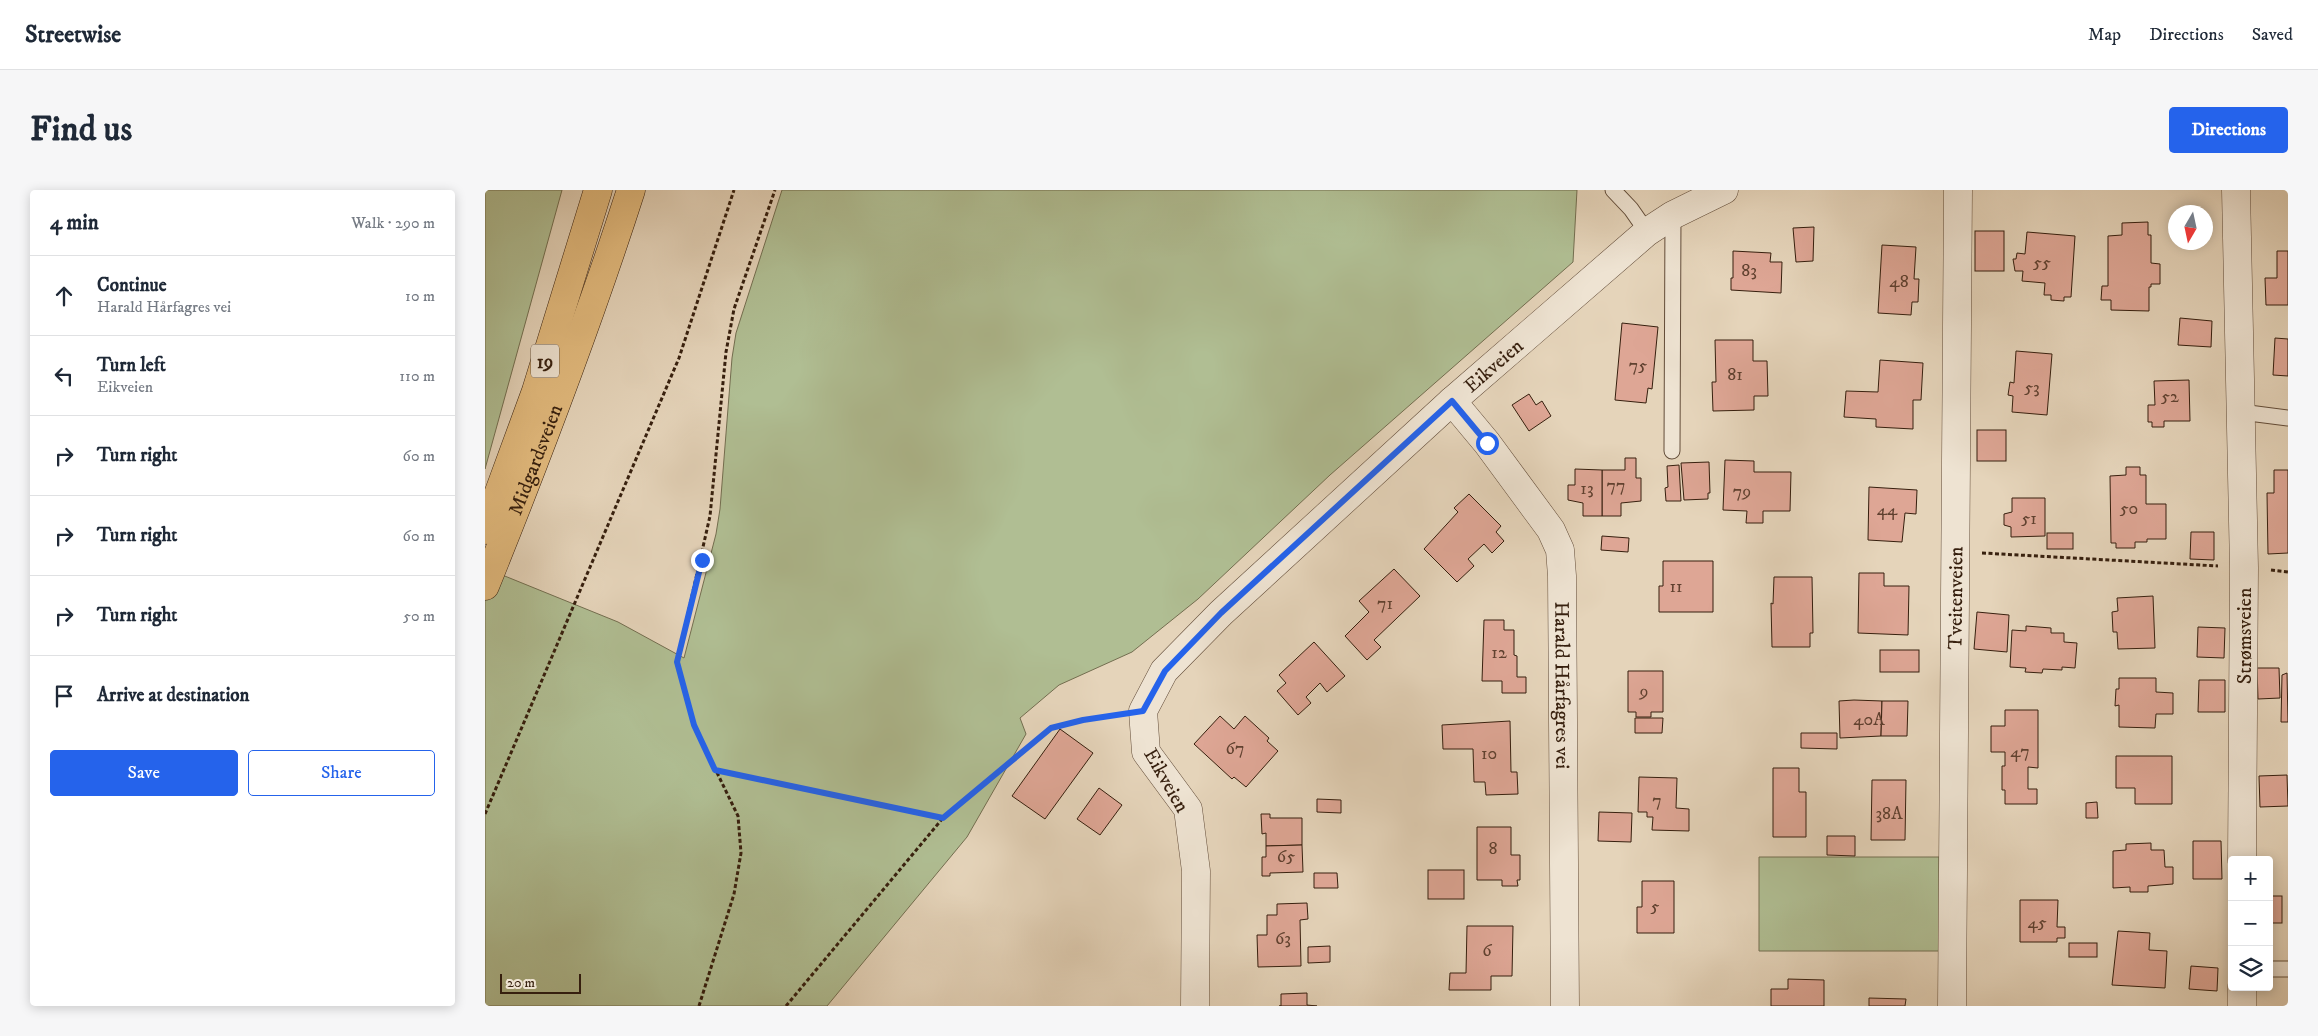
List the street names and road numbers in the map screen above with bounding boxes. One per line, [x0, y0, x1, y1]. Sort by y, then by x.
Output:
street label: Eikveien [1459, 334, 1529, 399]
road number: 19 [531, 344, 559, 378]
street label: Midgardsveien [504, 401, 569, 519]
street label: Tveitenveien [1944, 546, 1969, 650]
street label: Strømsveien [2233, 587, 2258, 684]
street label: Harald Hårfagres vei [1548, 601, 1574, 769]
street label: Eikveien [1137, 744, 1194, 818]

